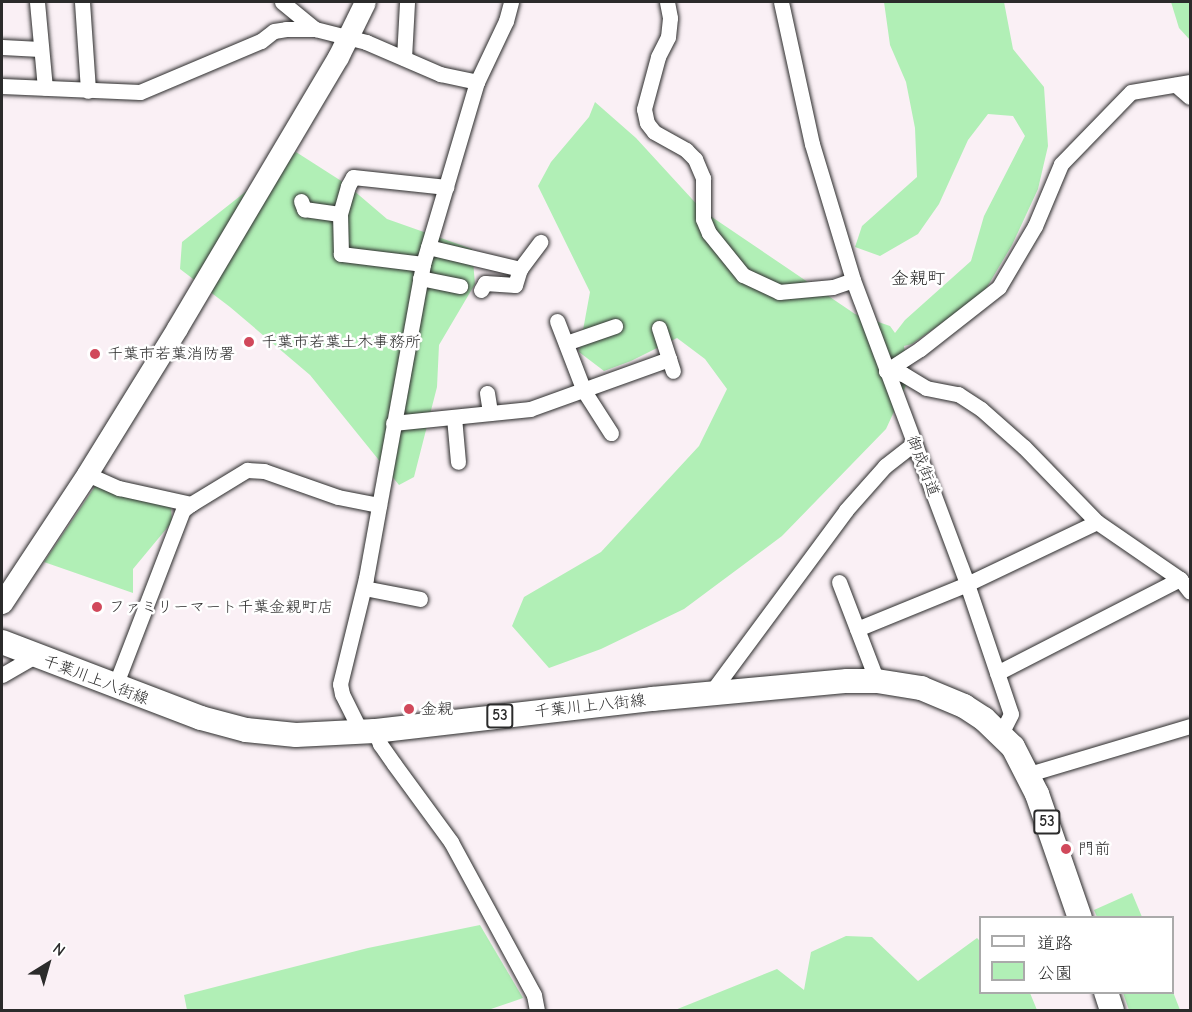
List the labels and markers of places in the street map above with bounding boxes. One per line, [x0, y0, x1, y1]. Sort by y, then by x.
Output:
place label: 千葉市若葉土木事務所 [261, 332, 421, 352]
marker: 千葉市若葉土木事務所 [242, 335, 256, 349]
place label: 千葉市若葉消防署 [107, 344, 235, 364]
marker: 千葉市若葉消防署 [88, 347, 102, 361]
place label: ファミリーマート千葉金親町店 [109, 597, 333, 617]
marker: ファミリーマート千葉金親町店 [90, 600, 104, 614]
place label: 金親 [421, 699, 453, 719]
marker: 金親 [402, 702, 416, 716]
place label: 門前 [1078, 839, 1110, 859]
marker: 門前 [1059, 842, 1073, 856]

